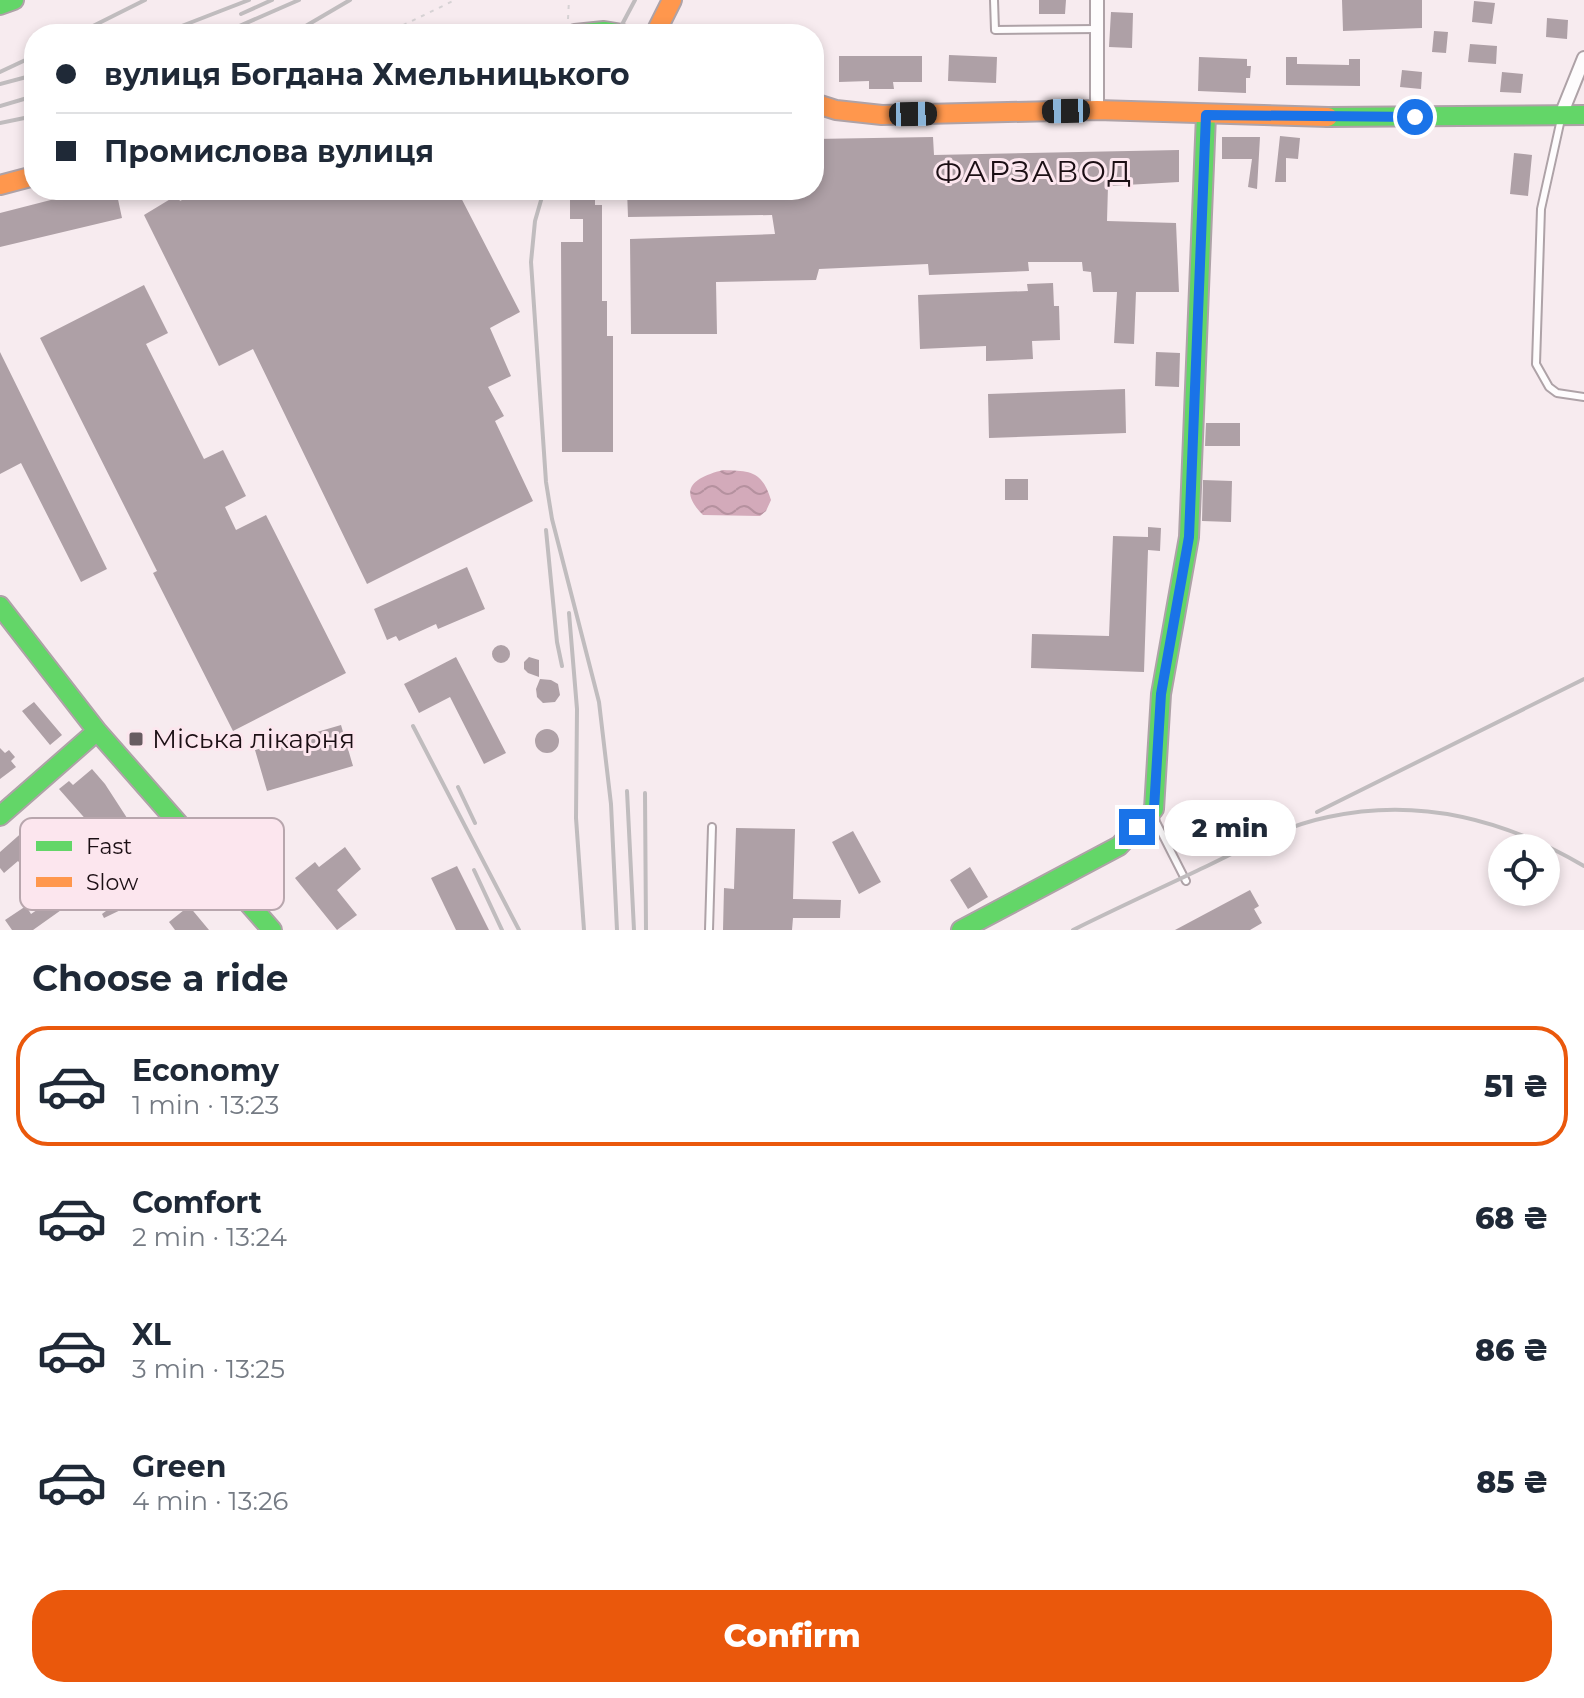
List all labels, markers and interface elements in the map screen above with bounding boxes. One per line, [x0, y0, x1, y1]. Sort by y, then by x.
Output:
text: вулиця Богдана Хмельницького [104, 56, 630, 93]
car [1042, 99, 1090, 123]
route start [1397, 99, 1433, 135]
car [889, 102, 937, 126]
text: Промислова вулиця [104, 133, 434, 170]
district label: ФАРЗАВОД [935, 153, 1133, 190]
place label: Міська лікарня [152, 723, 355, 755]
marker: Міська лікарня [127, 730, 145, 748]
callout: 2 min [1165, 799, 1297, 855]
route end [1119, 809, 1155, 845]
text: 2 min [1192, 812, 1268, 844]
legend [20, 818, 284, 910]
text: Fast [86, 833, 132, 860]
map controls [1488, 834, 1560, 906]
button: locate [1488, 834, 1560, 906]
text: Slow [86, 869, 139, 896]
text: Choose a ride [32, 956, 289, 1000]
icon: car [36, 1050, 108, 1122]
text: Economy [132, 1052, 279, 1089]
text: 51 ₴ [1484, 1068, 1548, 1105]
text: 1 min · 13:23 [132, 1089, 280, 1121]
icon: car [36, 1182, 108, 1254]
text: Comfort [132, 1184, 262, 1221]
text: 68 ₴ [1475, 1200, 1548, 1237]
text: 2 min · 13:24 [132, 1221, 287, 1253]
icon: car [36, 1314, 108, 1386]
text: XL [132, 1316, 171, 1353]
text: 86 ₴ [1475, 1332, 1548, 1369]
text: 3 min · 13:25 [132, 1353, 285, 1385]
icon: car [36, 1446, 108, 1518]
text: Green [132, 1448, 226, 1485]
text: 85 ₴ [1476, 1464, 1548, 1501]
text: 4 min · 13:26 [132, 1485, 288, 1517]
button: Confirm [32, 1590, 1552, 1682]

